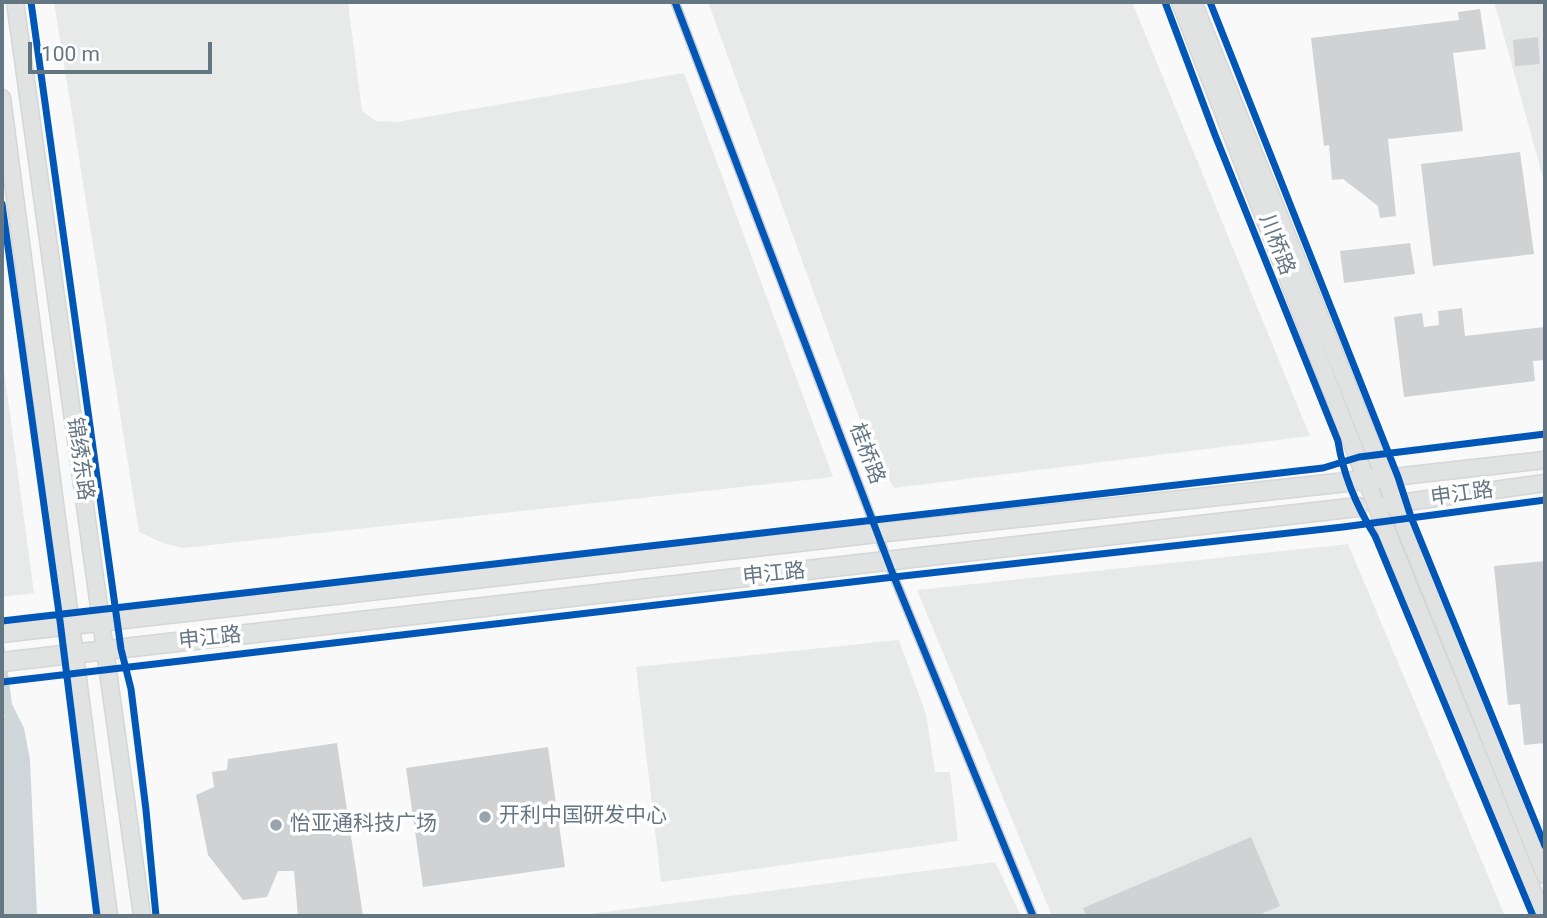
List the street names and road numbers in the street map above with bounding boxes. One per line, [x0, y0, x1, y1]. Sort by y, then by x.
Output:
street label: 川桥路 [1253, 211, 1299, 279]
street label: 锦绣东路 [61, 416, 97, 502]
street label: 桂桥路 [843, 420, 889, 488]
street label: 申江路 [1429, 478, 1495, 512]
street label: 申江路 [741, 559, 807, 591]
street label: 申江路 [177, 623, 243, 655]

